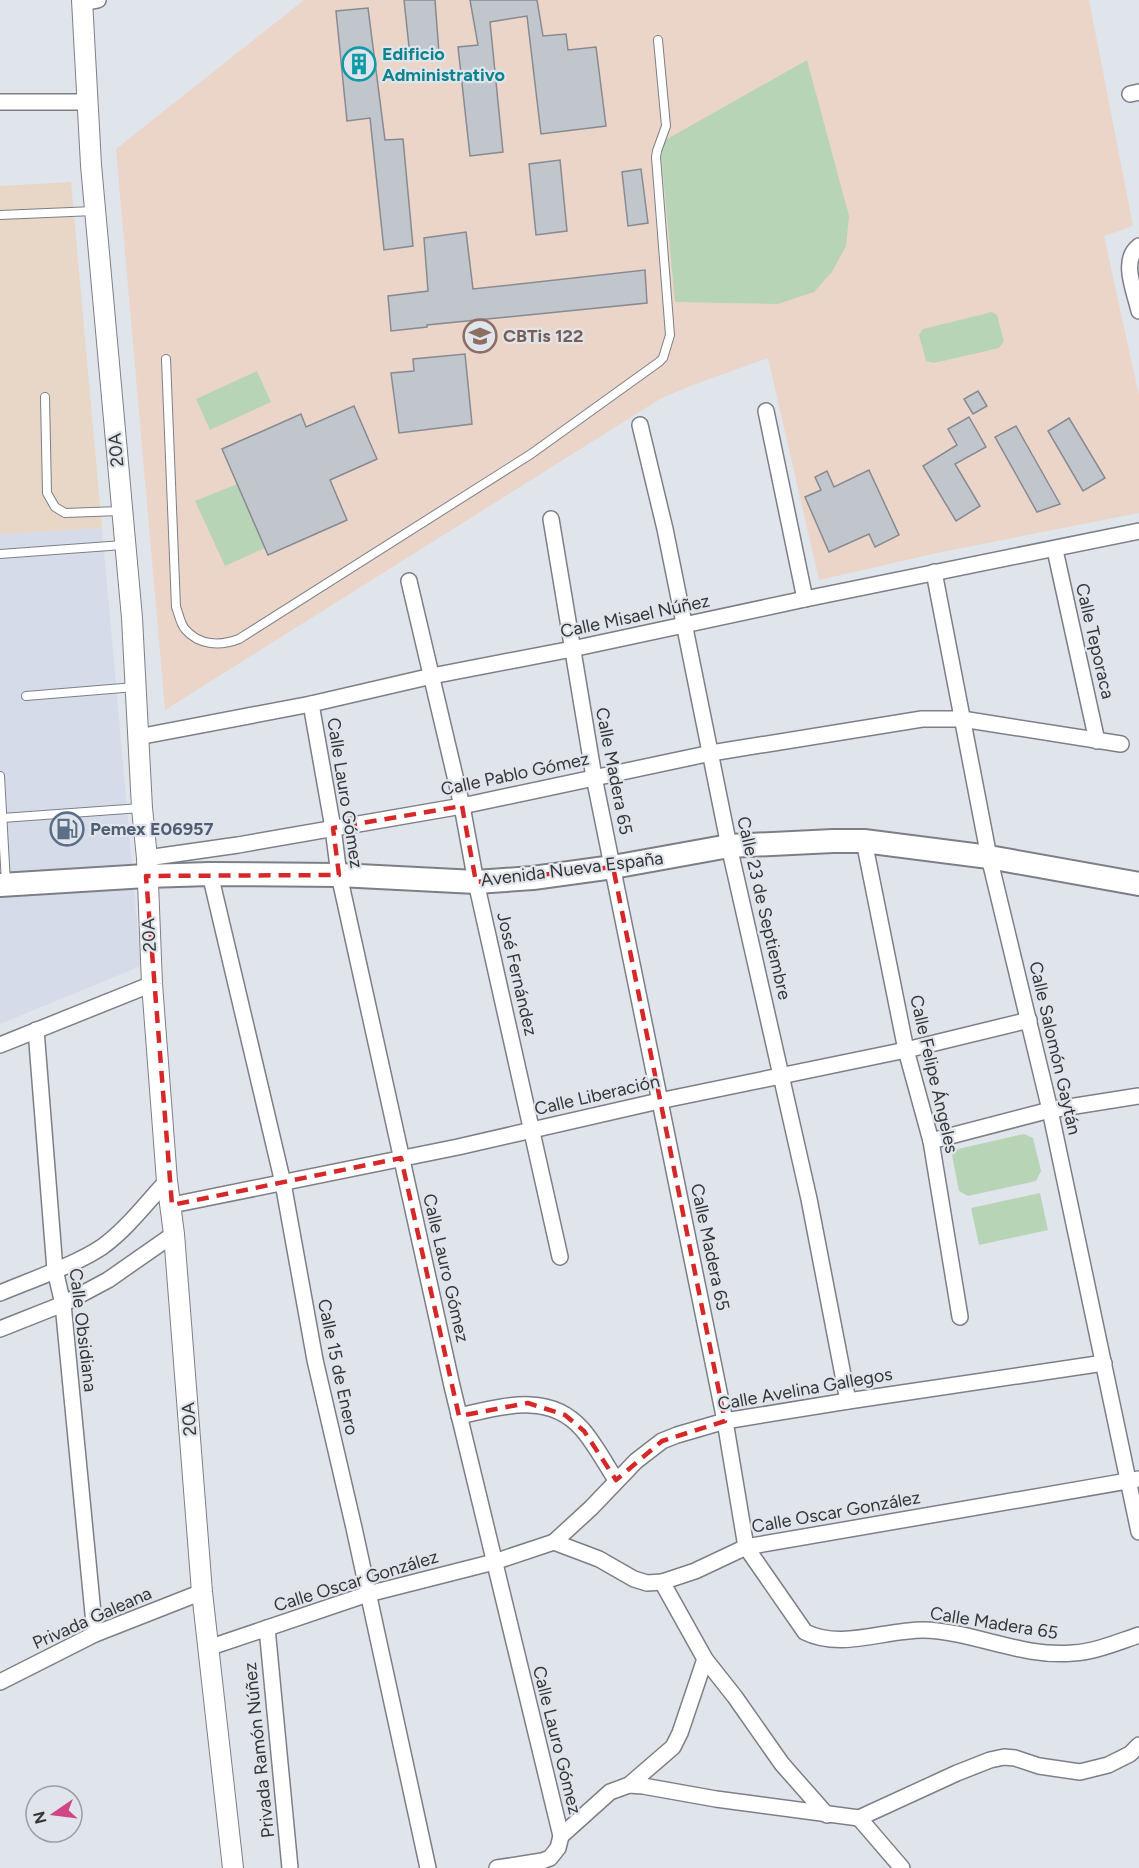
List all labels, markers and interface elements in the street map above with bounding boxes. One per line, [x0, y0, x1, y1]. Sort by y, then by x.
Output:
place label: Edificio Administrativo [382, 43, 505, 86]
building icon: Edificio Administrativo [341, 46, 377, 82]
school or university icon: CBTis 122 [462, 318, 498, 354]
place label: CBTis 122 [503, 325, 583, 347]
street label: 20A [104, 432, 128, 468]
street label: Calle Teporaca [1071, 581, 1119, 701]
street label: Calle Misael Núñez [558, 589, 712, 643]
street label: Calle Madera 65 [591, 705, 637, 837]
street label: Calle Lauro Gómez [322, 716, 368, 870]
street label: Calle Pablo Gómez [439, 747, 591, 800]
fuel station icon: Pemex E06957 [49, 811, 85, 847]
street label: Calle 23 de Septiembre [732, 814, 796, 1002]
place label: Pemex E06957 [90, 818, 214, 840]
street label: Avenida Nueva España [479, 847, 665, 891]
street label: José Fernández [492, 910, 542, 1038]
street label: 20A [137, 918, 161, 952]
street label: Calle Salomón Gaytán [1024, 959, 1086, 1137]
street label: Calle Felipe Ángeles [905, 993, 963, 1155]
street label: Calle Liberación [532, 1070, 662, 1120]
street label: Calle Madera 65 [686, 1181, 734, 1313]
street label: Calle Lauro Gómez [418, 1191, 474, 1345]
street label: Calle Obsidiana [64, 1267, 102, 1393]
street label: Calle 15 de Enero [313, 1297, 363, 1437]
street label: Calle Avelina Gallegos [716, 1363, 894, 1415]
street label: 20A [177, 1401, 201, 1437]
street label: Calle Oscar González [750, 1486, 922, 1538]
street label: Calle Oscar González [271, 1545, 441, 1617]
street label: Privada Galeana [29, 1582, 155, 1654]
street label: Calle Madera 65 [928, 1602, 1060, 1644]
street label: Privada Ramón Núñez [239, 1661, 279, 1839]
street label: Calle Lauro Gómez [528, 1664, 586, 1817]
north arrow [24, 1784, 84, 1844]
text: N [29, 1809, 51, 1826]

